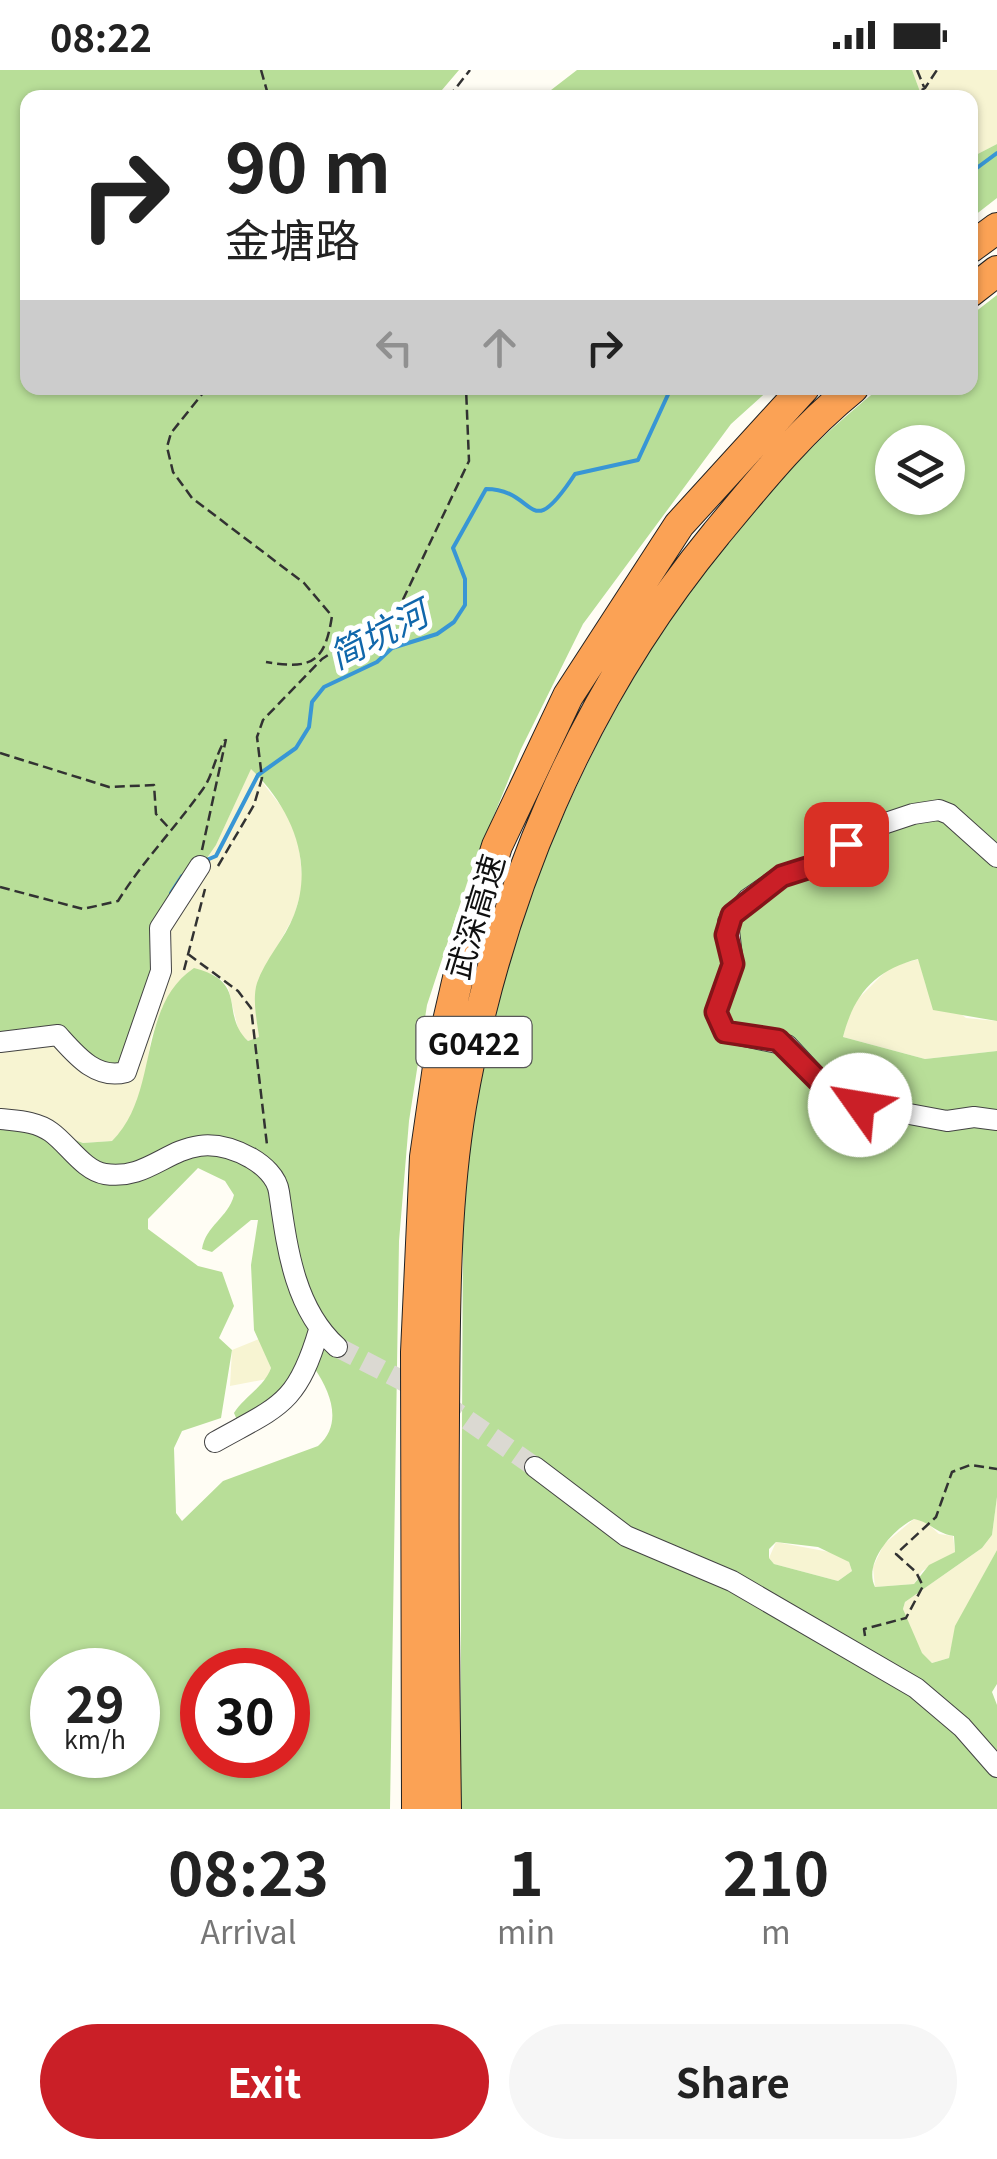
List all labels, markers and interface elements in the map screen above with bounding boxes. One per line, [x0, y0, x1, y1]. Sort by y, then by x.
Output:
text: 08:22 [50, 8, 152, 63]
text: 90 m [225, 112, 391, 213]
icon: right [60, 130, 190, 260]
text: 金塘路 [225, 205, 360, 270]
icon: left [367, 320, 422, 375]
icon: ahead [472, 320, 527, 375]
icon: right [577, 320, 632, 375]
map controls [875, 425, 965, 515]
button: layers [875, 425, 965, 515]
water label: 简坑河 [319, 583, 441, 679]
pin [804, 802, 889, 887]
icon: arrive [819, 817, 874, 872]
street label: 武深高速 [432, 848, 514, 984]
road number: G0422 [416, 1017, 532, 1067]
position arrow [808, 1053, 912, 1157]
speed limit sign: 30 [180, 1648, 310, 1778]
text: 29 [66, 1665, 125, 1737]
text: km/h [64, 1720, 126, 1756]
text: 08:23 [168, 1826, 329, 1913]
text: 1 [508, 1826, 544, 1913]
text: 210 [723, 1826, 829, 1913]
text: Arrival [200, 1907, 297, 1953]
text: min [497, 1907, 555, 1953]
text: m [761, 1907, 791, 1953]
button: Exit [40, 2024, 489, 2139]
button: Share [509, 2024, 957, 2139]

